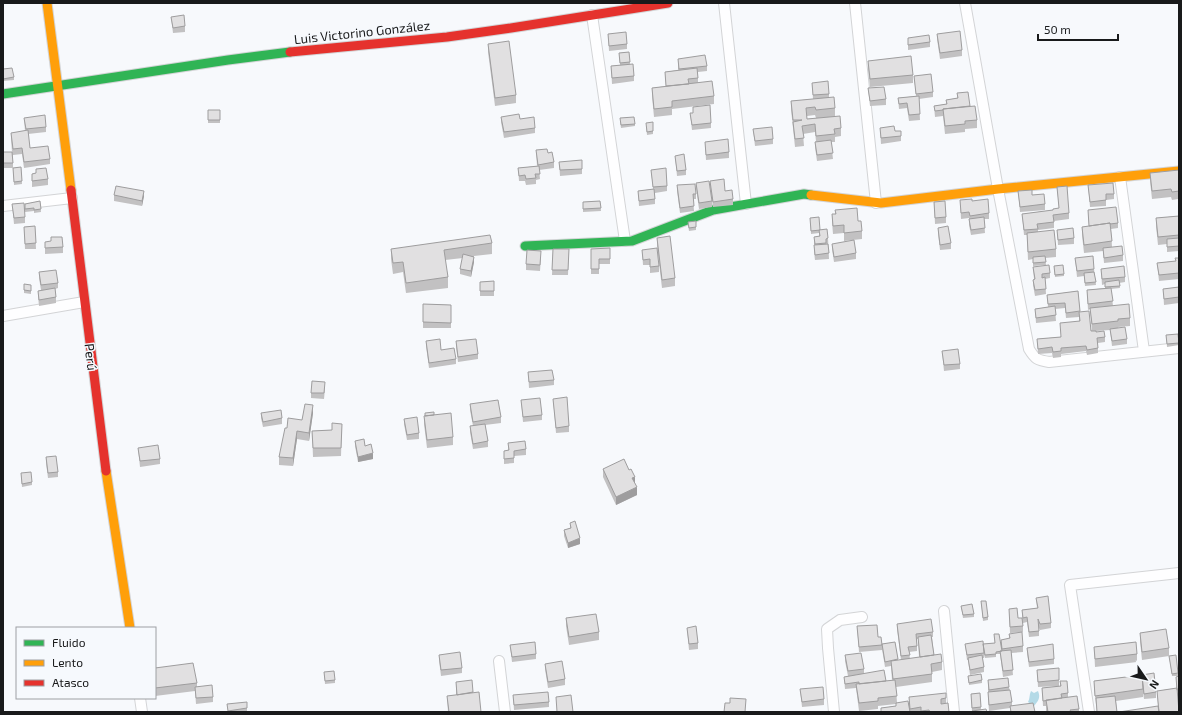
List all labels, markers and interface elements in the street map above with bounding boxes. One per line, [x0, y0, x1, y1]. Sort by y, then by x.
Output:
scale bar [1038, 16, 1118, 42]
street label: Luis Victorino González [293, 17, 431, 47]
text: 50 m [1044, 22, 1071, 36]
street label: Perú [81, 343, 101, 371]
legend [16, 627, 156, 699]
text: Fluido [52, 635, 86, 649]
text: Lento [52, 655, 83, 669]
north arrow [1126, 659, 1166, 699]
text: Atasco [52, 675, 89, 689]
text: N [1147, 678, 1162, 692]

